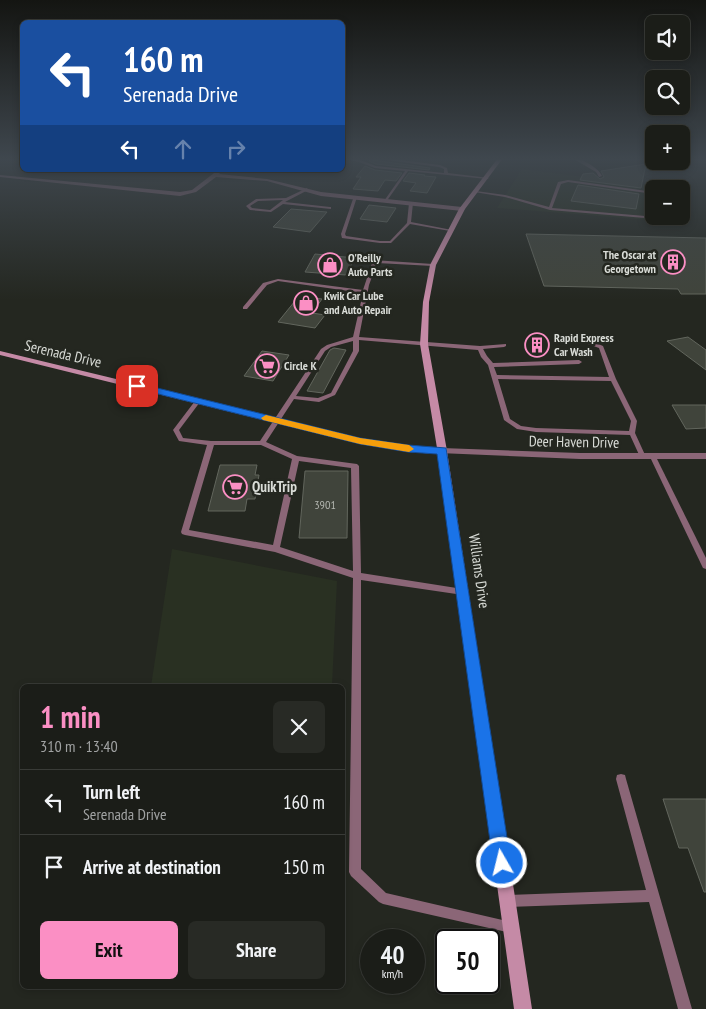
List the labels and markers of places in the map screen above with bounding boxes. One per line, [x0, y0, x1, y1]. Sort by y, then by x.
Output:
place label: The Oscar at Georgetown [603, 247, 656, 276]
building icon: The Oscar at Georgetown [660, 249, 686, 275]
place label: O'Reilly Auto Parts [347, 250, 393, 279]
shop icon: O'Reilly Auto Parts [317, 252, 343, 278]
place label: Kwik Car Lube and Auto Repair [324, 288, 392, 317]
shop icon: Kwik Car Lube and Auto Repair [293, 290, 319, 316]
place label: Rapid Express Car Wash [554, 330, 614, 359]
building icon: Rapid Express Car Wash [524, 332, 550, 358]
supermarket icon: Circle K [254, 353, 280, 379]
place label: Circle K [284, 358, 317, 373]
pin [116, 365, 158, 407]
supermarket icon: QuikTrip [222, 474, 248, 500]
place label: QuikTrip [252, 477, 297, 496]

